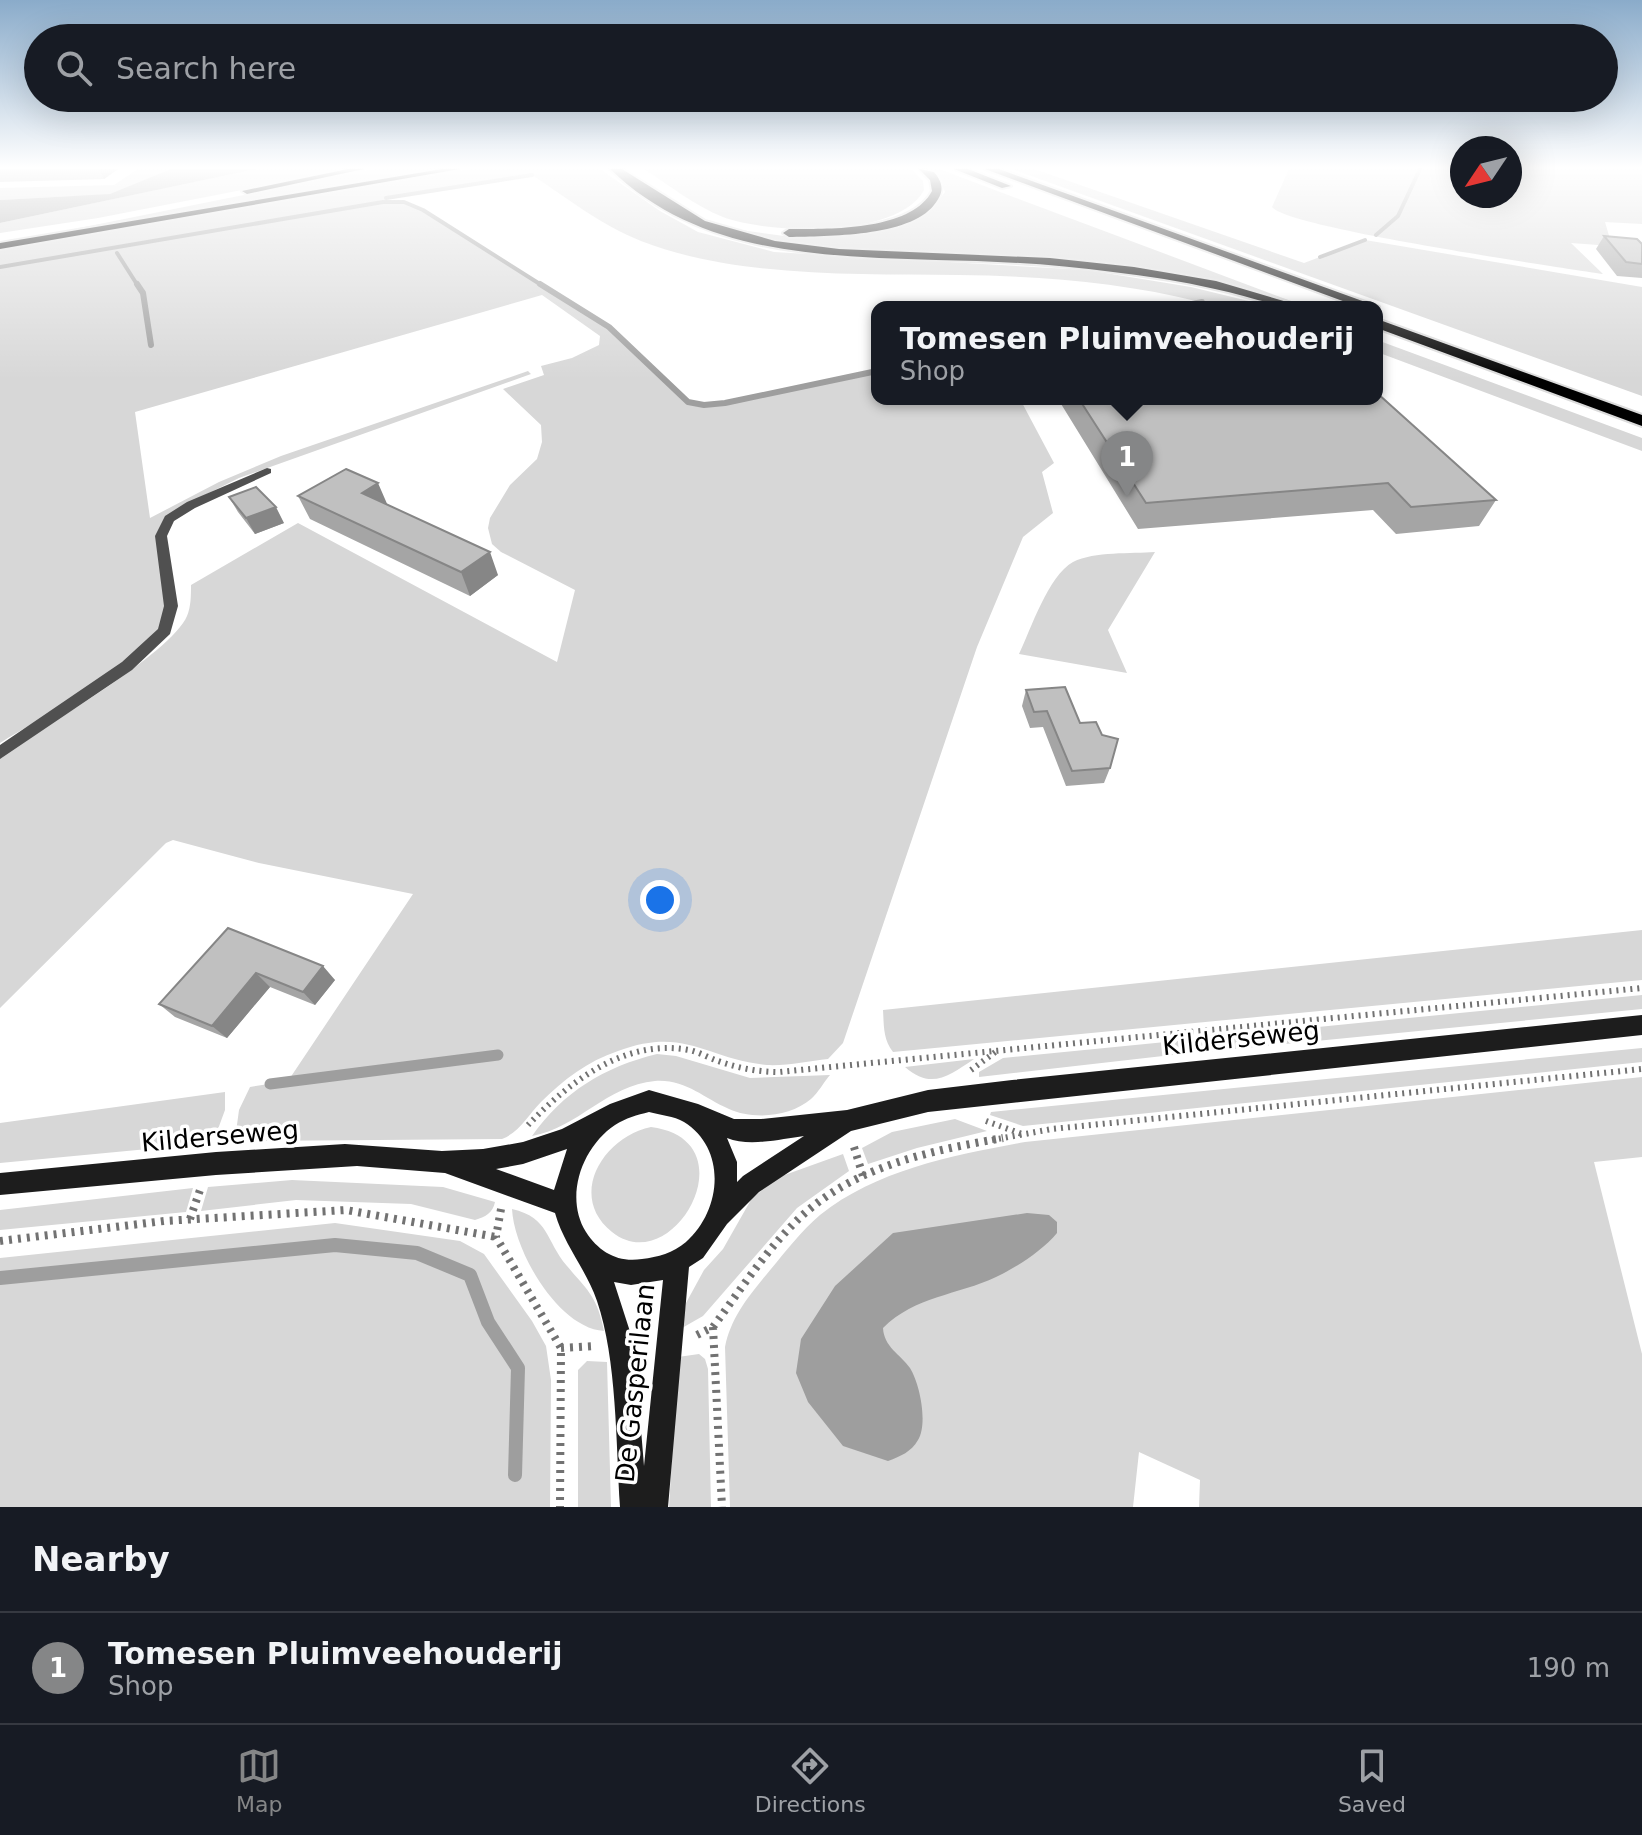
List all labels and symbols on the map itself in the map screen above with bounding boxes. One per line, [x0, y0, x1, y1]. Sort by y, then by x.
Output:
north arrow [1450, 136, 1522, 208]
pin: 1 [1101, 431, 1153, 497]
your location [640, 880, 680, 920]
street label: Kilderseweg [1161, 1015, 1321, 1061]
street label: Kilderseweg [140, 1114, 300, 1158]
street label: De Gasperilaan [610, 1282, 660, 1484]

